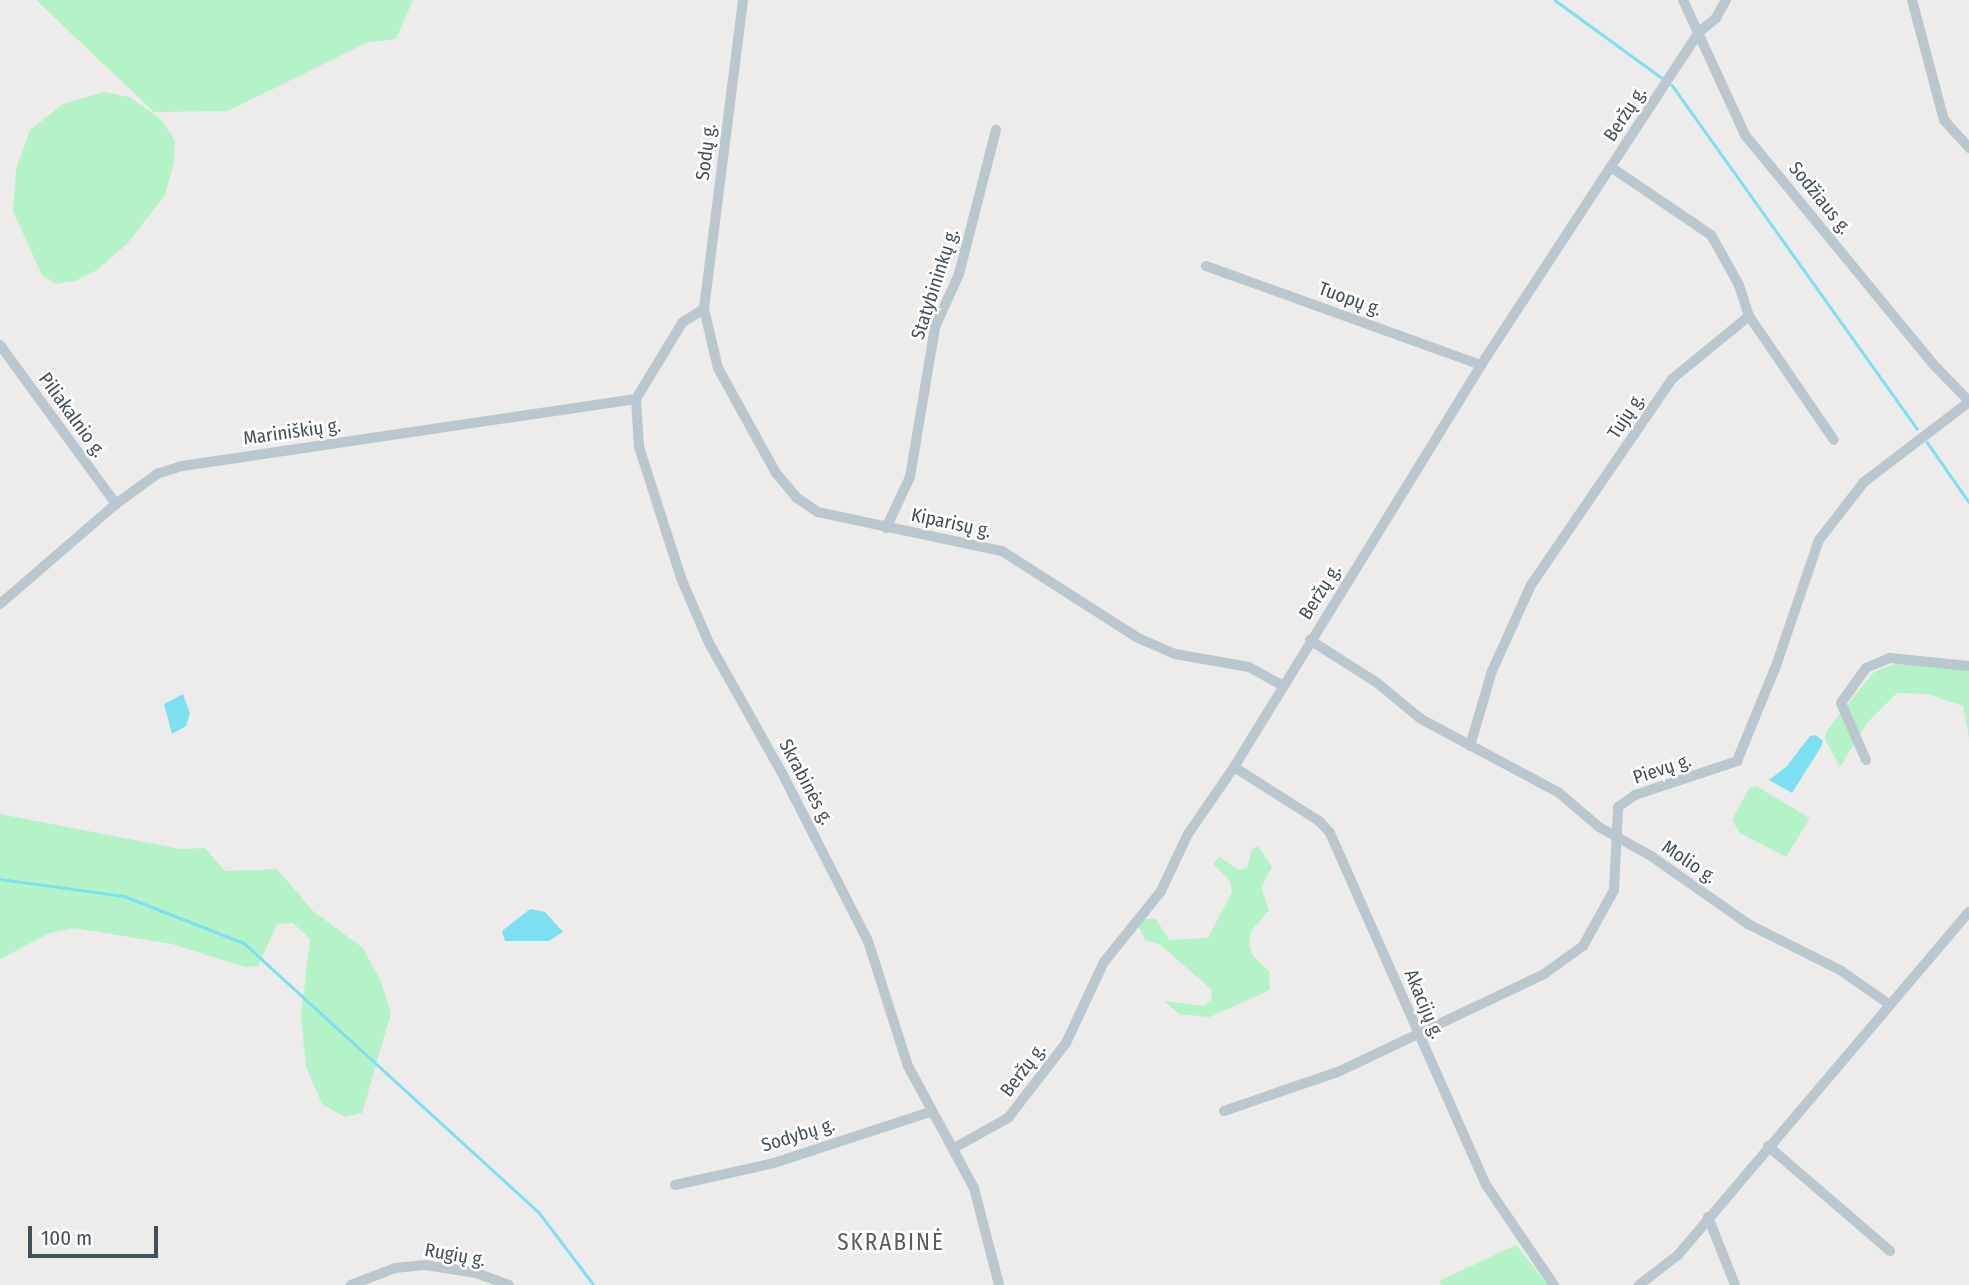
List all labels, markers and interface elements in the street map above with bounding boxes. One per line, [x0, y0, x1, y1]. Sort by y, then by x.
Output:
street label: Beržų g. [1599, 82, 1651, 146]
street label: Sodų g. [691, 122, 721, 182]
street label: Sodžiaus g. [1784, 157, 1856, 239]
street label: Statybininkų g. [906, 226, 964, 342]
street label: Tuopų g. [1315, 277, 1385, 321]
street label: Piliakalnio g. [34, 368, 110, 462]
street label: Tujų g. [1603, 389, 1649, 443]
street label: Mariniškių g. [242, 414, 342, 450]
street label: Kiparisų g. [909, 503, 993, 543]
street label: Beržų g. [1294, 560, 1346, 624]
street label: Skrabinės g. [774, 735, 838, 829]
street label: Pievų g. [1630, 749, 1694, 789]
street label: Molio g. [1657, 836, 1721, 888]
street label: Akacijų g. [1399, 966, 1449, 1042]
street label: Beržų g. [996, 1039, 1050, 1101]
street label: Sodybų g. [759, 1113, 837, 1157]
scale bar [32, 1212, 161, 1256]
text: 100 m [41, 1225, 92, 1251]
district label: SKRABINĖ [838, 1228, 944, 1256]
street label: Rugių g. [423, 1238, 487, 1272]

